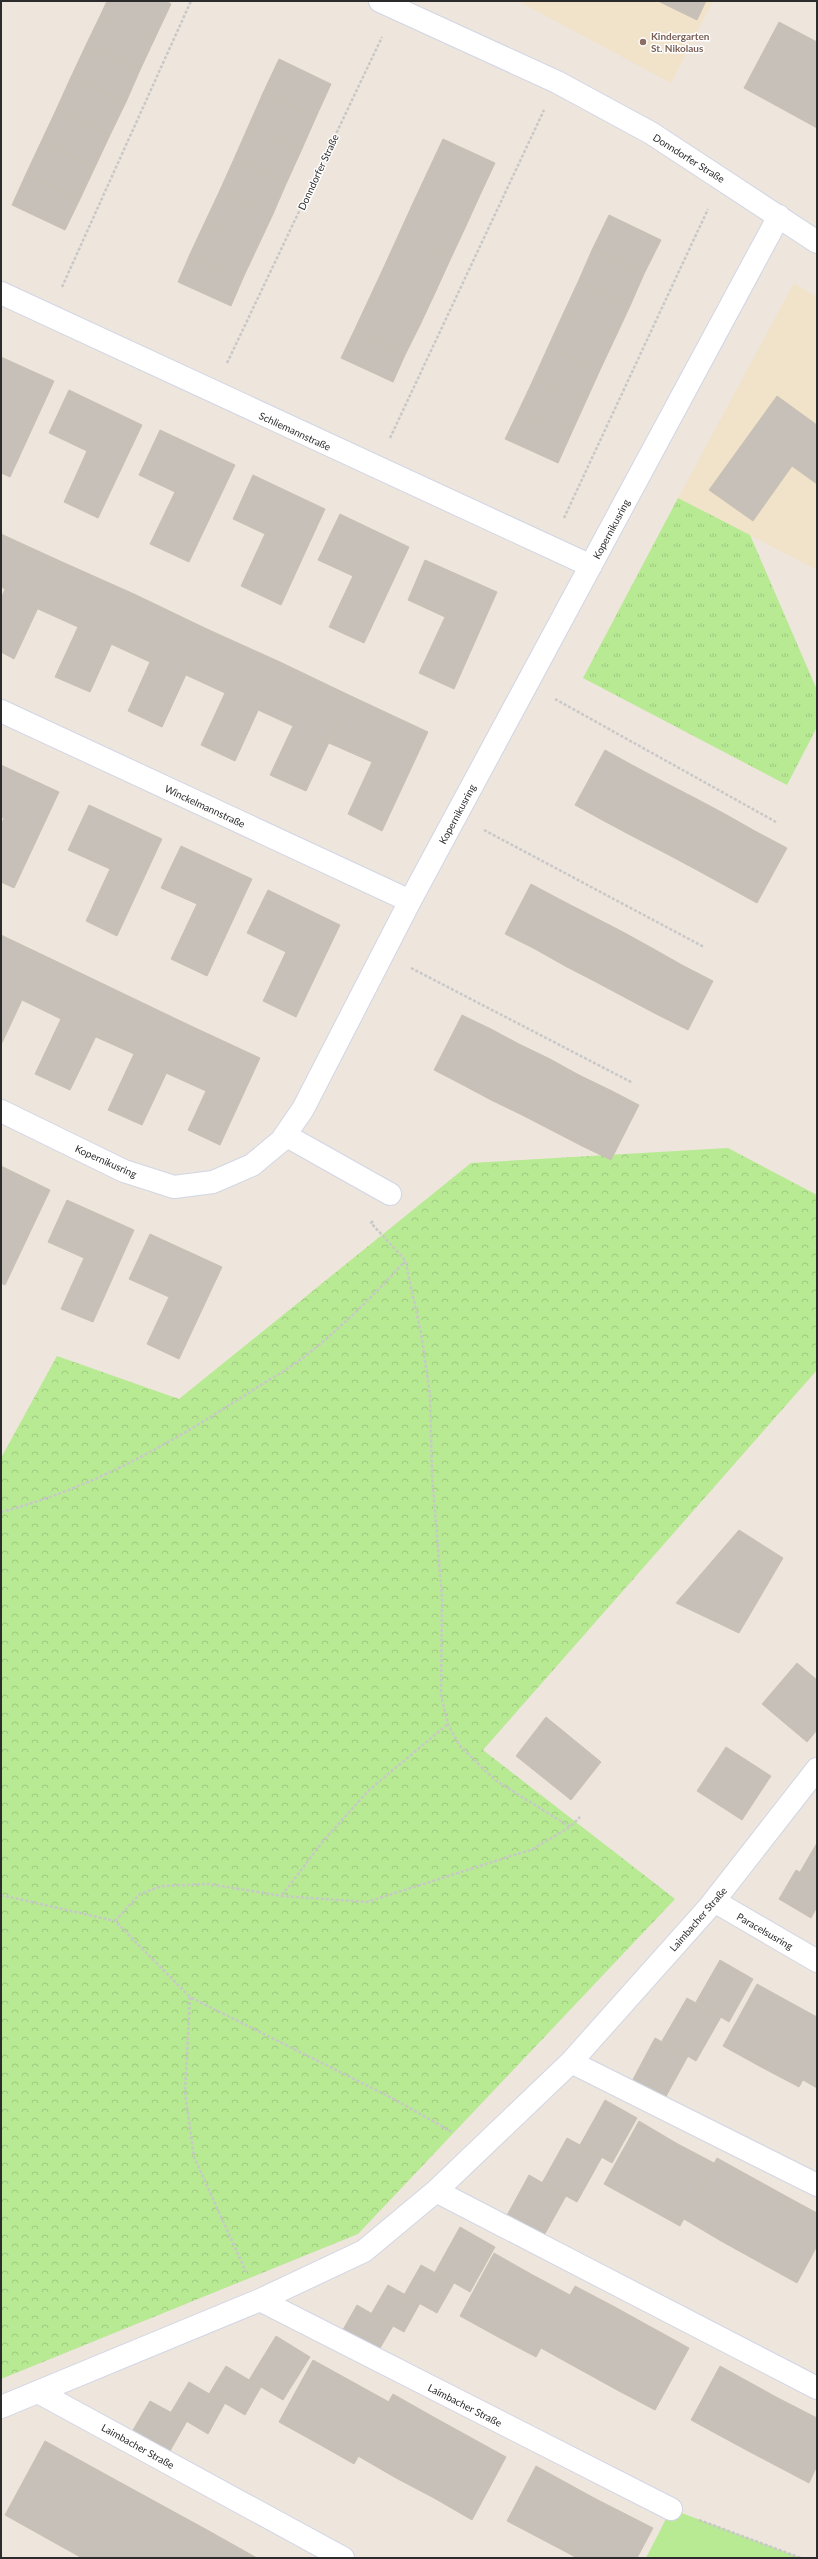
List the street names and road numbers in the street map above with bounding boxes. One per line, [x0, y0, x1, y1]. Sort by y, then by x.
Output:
street label: Donndorfer Straße [651, 131, 727, 185]
street label: Donndorfer Straße [295, 132, 341, 212]
street label: Schliemannstraße [257, 409, 333, 453]
street label: Kopernikusring [590, 497, 632, 561]
street label: Winckelmannstraße [163, 782, 247, 830]
street label: Kopernikusring [436, 782, 478, 846]
street label: Kopernikusring [73, 1142, 139, 1180]
street label: Laimbacher Straße [667, 1884, 729, 1954]
street label: Paracelsusring [735, 1910, 795, 1952]
street label: Laimbacher Straße [426, 2381, 504, 2429]
street label: Laimbacher Straße [100, 2421, 176, 2471]

